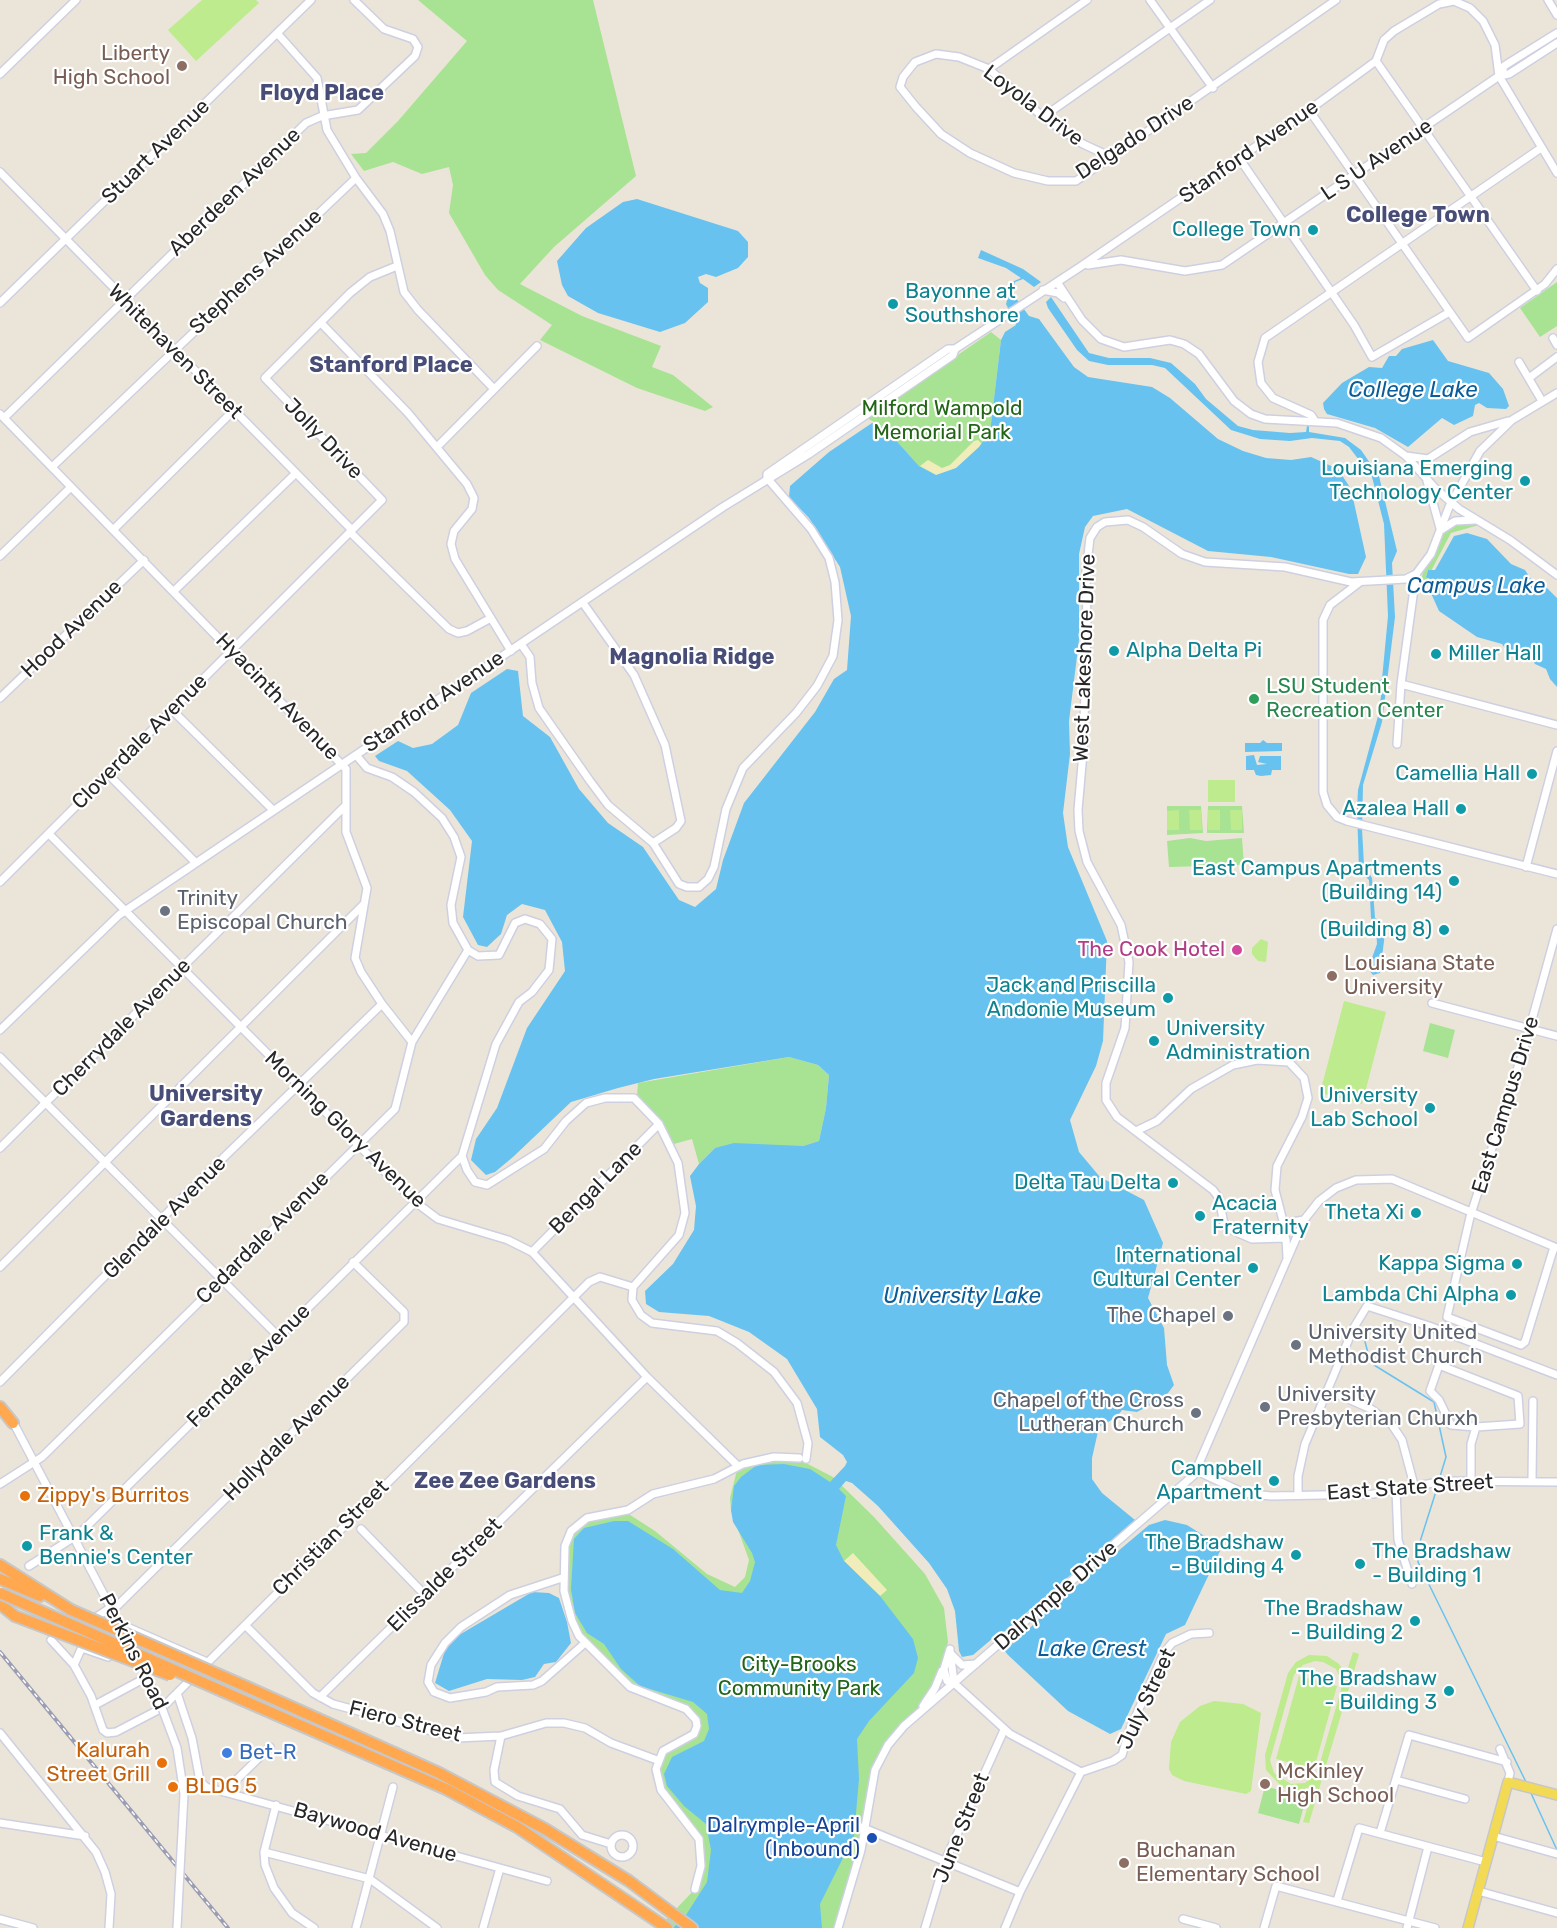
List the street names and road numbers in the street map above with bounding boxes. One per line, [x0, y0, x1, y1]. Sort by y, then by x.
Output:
street label: Loyola Drive [978, 60, 1088, 152]
street label: Delgado Drive [1071, 90, 1199, 186]
street label: Stuart Avenue [97, 94, 215, 210]
street label: Stanford Avenue [1174, 95, 1324, 209]
street label: L S U Avenue [1317, 114, 1437, 206]
street label: Aberdeen Avenue [164, 123, 306, 261]
street label: Stephens Avenue [184, 204, 328, 340]
street label: Whitehaven Street [102, 279, 248, 425]
street label: Jolly Drive [278, 393, 368, 485]
street label: West Lakeshore Drive [1069, 553, 1101, 763]
street label: Hood Avenue [16, 575, 128, 683]
street label: Hyacinth Avenue [210, 628, 344, 766]
street label: Stanford Avenue [359, 646, 509, 758]
street label: Cloverdale Avenue [67, 669, 213, 815]
street label: Cherrydale Avenue [48, 954, 196, 1102]
street label: East Campus Drive [1467, 1013, 1545, 1197]
street label: Morning Glory Avenue [259, 1046, 431, 1214]
street label: Bengal Lane [544, 1136, 648, 1240]
street label: Glendale Avenue [98, 1151, 232, 1285]
street label: Cedardale Avenue [191, 1166, 335, 1310]
street label: Ferndale Avenue [182, 1299, 316, 1433]
street label: Hollydale Avenue [219, 1370, 355, 1506]
street label: East State Street [1326, 1470, 1494, 1506]
street label: Christian Street [268, 1475, 394, 1601]
street label: Elissalde Street [383, 1513, 507, 1637]
street label: Dalrymple Drive [989, 1536, 1123, 1656]
street label: Perkins Road [93, 1590, 173, 1714]
street label: July Street [1113, 1645, 1181, 1753]
street label: Fiero Street [346, 1696, 464, 1748]
street label: June Street [929, 1769, 995, 1887]
street label: Baywood Avenue [290, 1798, 460, 1868]

